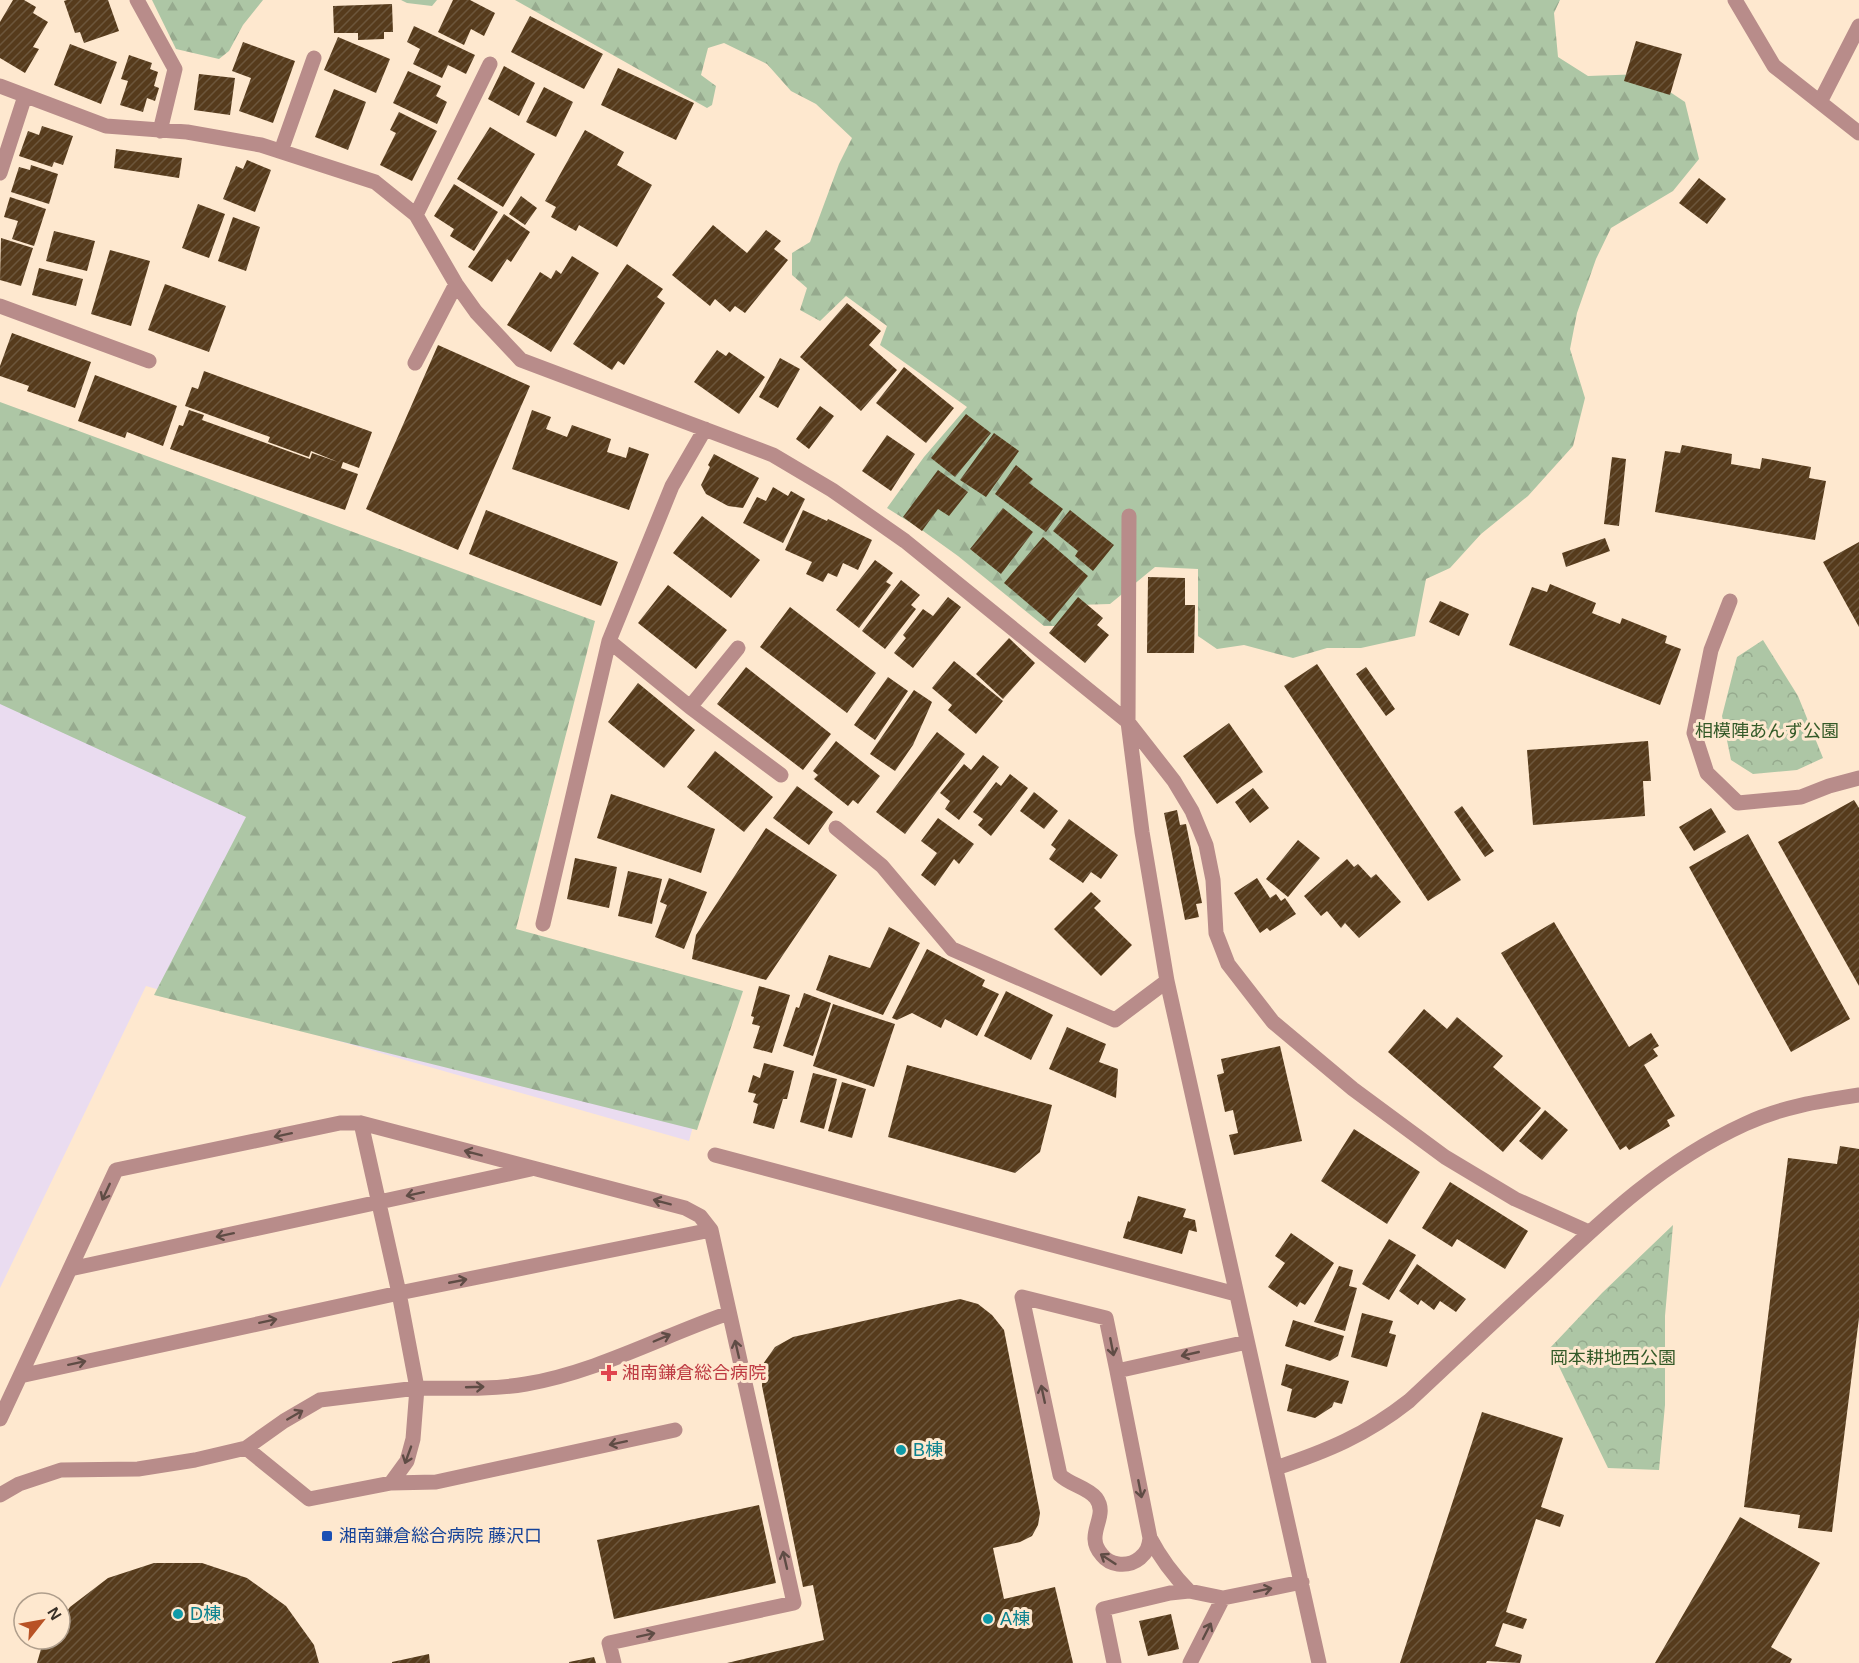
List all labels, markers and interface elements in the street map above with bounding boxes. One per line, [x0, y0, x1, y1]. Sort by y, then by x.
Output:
park label: 相模陣あんず公園 [1695, 721, 1839, 741]
one-way arrow [274, 1130, 293, 1141]
one-way arrow [464, 1146, 483, 1158]
one-way arrow [99, 1182, 111, 1200]
one-way arrow [406, 1189, 426, 1200]
one-way arrow [653, 1195, 672, 1207]
one-way arrow [215, 1230, 234, 1242]
one-way arrow [448, 1275, 468, 1286]
one-way arrow [258, 1315, 277, 1327]
one-way arrow [653, 1332, 671, 1343]
one-way arrow [1107, 1337, 1118, 1356]
one-way arrow [731, 1340, 742, 1360]
park label: 岡本耕地西公園 [1550, 1348, 1676, 1368]
one-way arrow [1180, 1349, 1199, 1361]
one-way arrow [67, 1357, 86, 1368]
place label: 湘南鎌倉総合病院 [622, 1363, 766, 1383]
marker: 湘南鎌倉総合病院 [600, 1364, 618, 1382]
one-way arrow [465, 1382, 485, 1393]
one-way arrow [1037, 1385, 1048, 1405]
one-way arrow [286, 1408, 303, 1420]
one-way arrow [609, 1437, 628, 1449]
place label: B棟 [913, 1440, 943, 1460]
marker: B棟 [894, 1443, 908, 1457]
one-way arrow [402, 1445, 413, 1464]
one-way arrow [1135, 1478, 1146, 1498]
place label: 湘南鎌倉総合病院 藤沢口 [339, 1526, 542, 1546]
marker: 湘南鎌倉総合病院 藤沢口 [320, 1529, 334, 1543]
one-way arrow [778, 1551, 790, 1570]
one-way arrow [1100, 1552, 1117, 1565]
one-way arrow [1253, 1584, 1272, 1595]
north arrow [12, 1591, 72, 1651]
text: N [44, 1604, 65, 1623]
place label: D棟 [190, 1604, 221, 1624]
marker: D棟 [171, 1607, 185, 1621]
place label: A棟 [1000, 1609, 1030, 1629]
marker: A棟 [981, 1612, 995, 1626]
one-way arrow [1202, 1622, 1213, 1640]
one-way arrow [636, 1629, 655, 1640]

